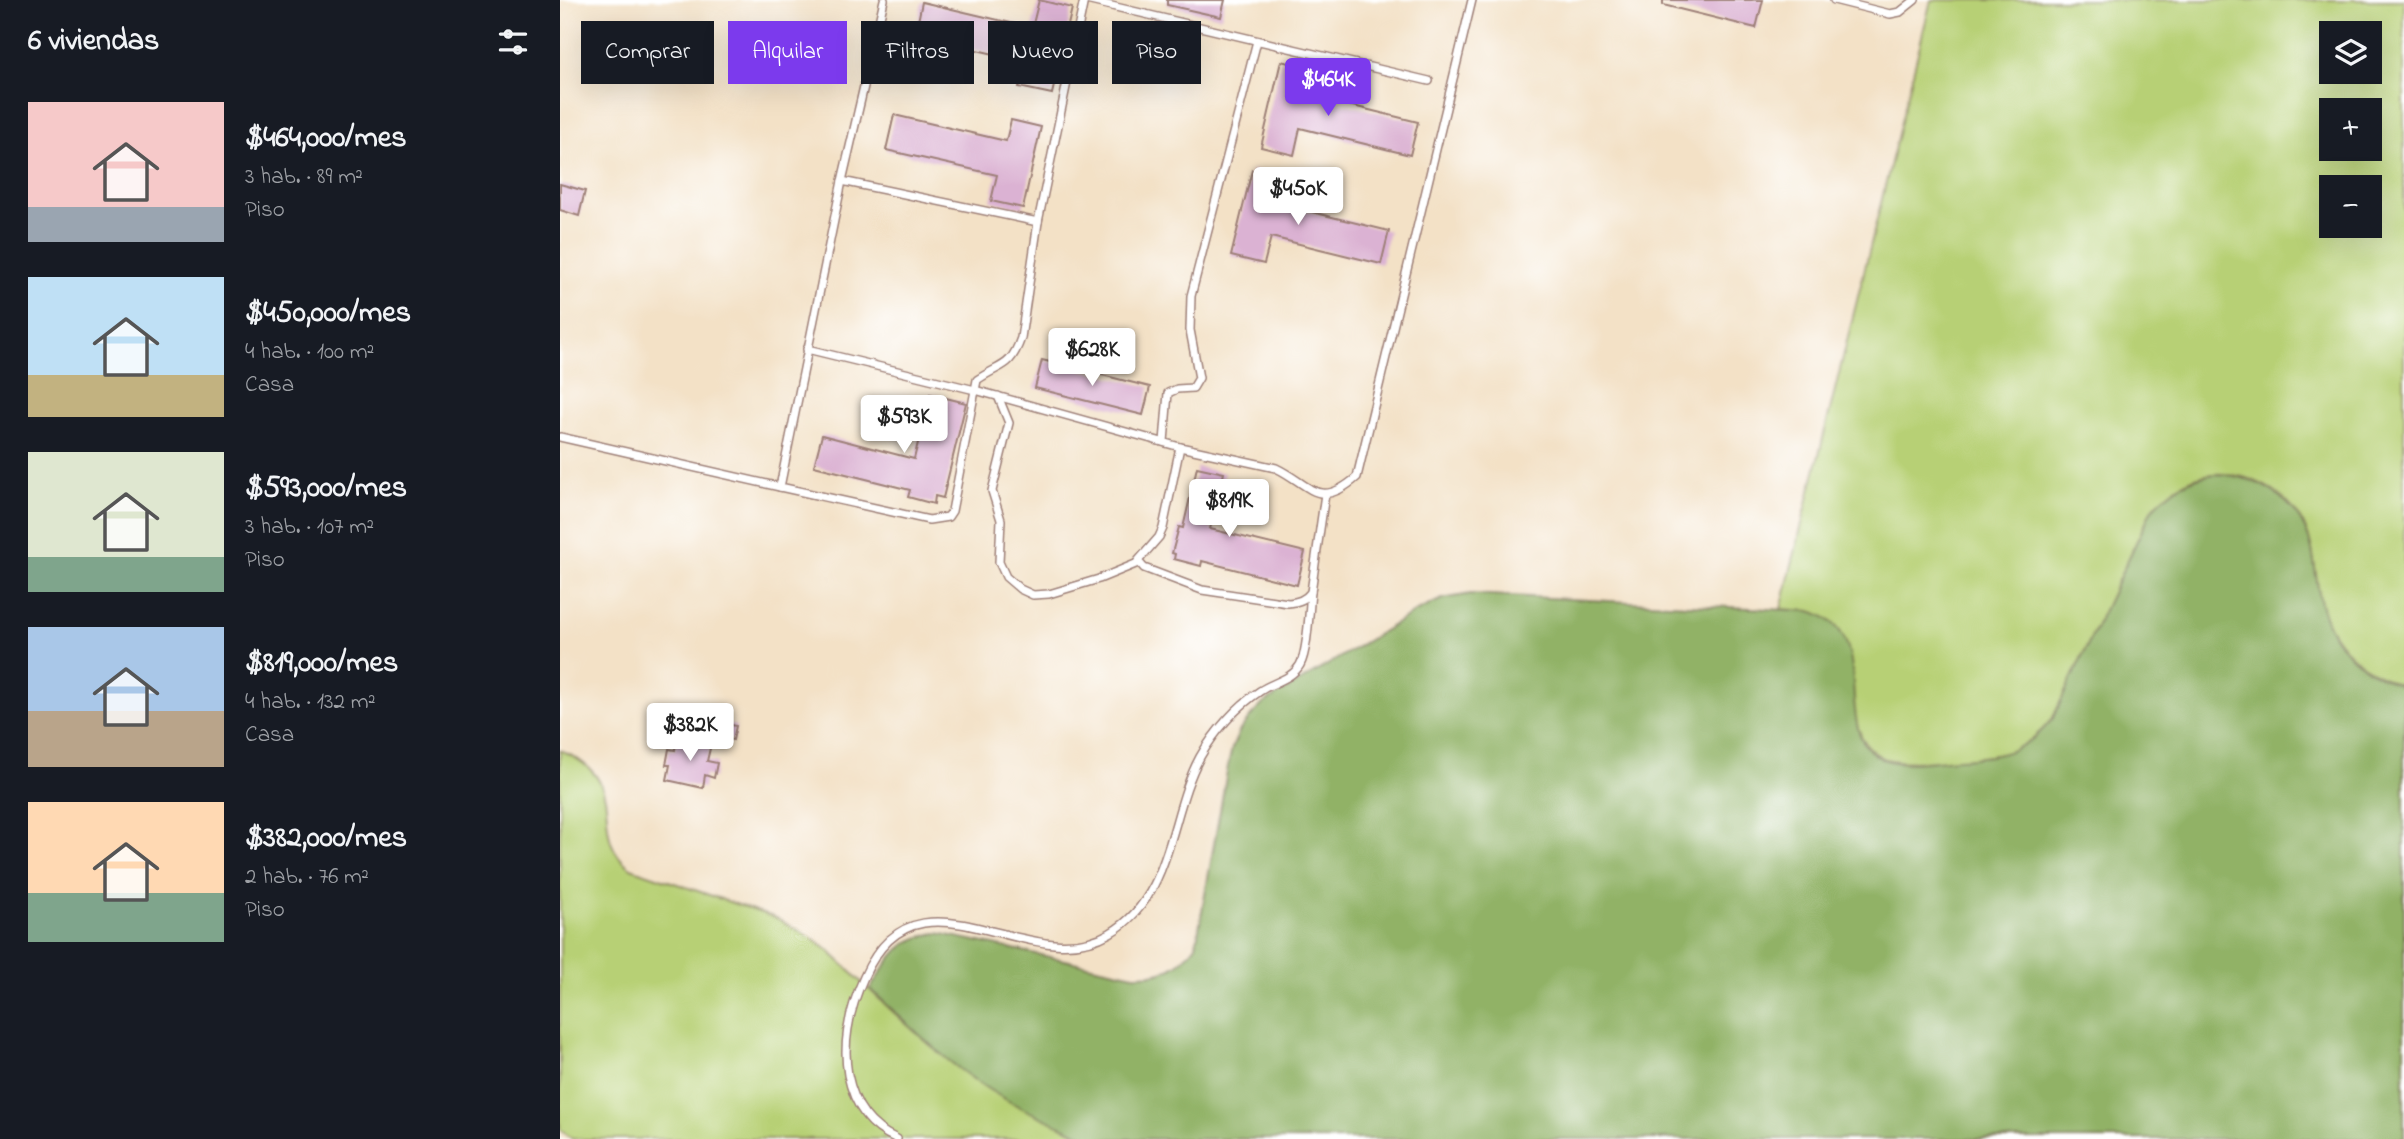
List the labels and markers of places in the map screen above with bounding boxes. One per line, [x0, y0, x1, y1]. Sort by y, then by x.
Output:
pin: $464K [1279, 58, 1377, 118]
pin: $450K [1249, 168, 1347, 227]
pin: $628K [1043, 328, 1141, 388]
pin: $593K [855, 396, 953, 455]
pin: $819K [1180, 480, 1278, 539]
pin: $382K [641, 704, 739, 763]

